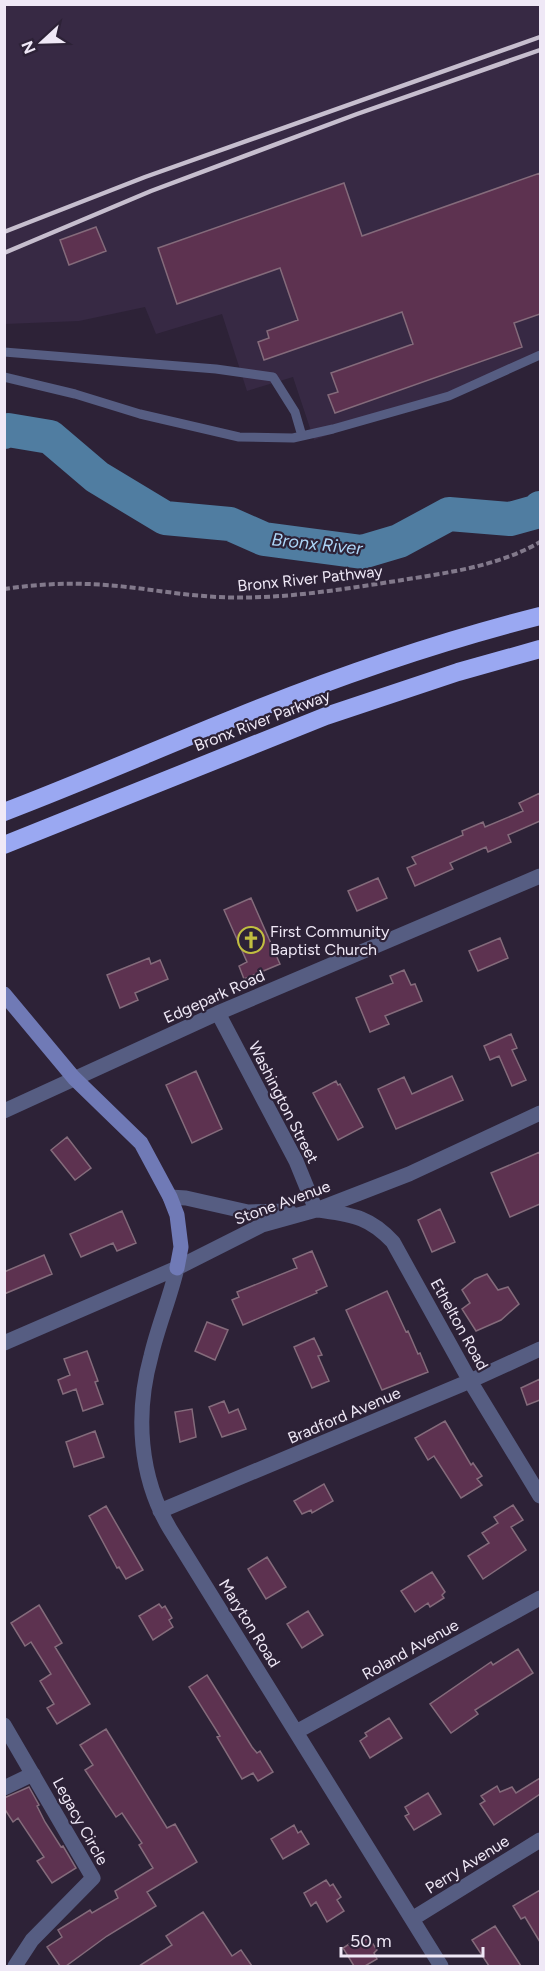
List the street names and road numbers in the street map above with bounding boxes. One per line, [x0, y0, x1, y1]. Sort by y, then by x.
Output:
street label: Bronx River Pathway [237, 561, 384, 596]
street label: Bronx River Parkway [191, 686, 333, 755]
street label: Edgepark Road [161, 966, 268, 1027]
street label: Washington Street [245, 1038, 322, 1166]
street label: Stone Avenue [232, 1176, 333, 1229]
street label: Ethelton Road [427, 1275, 493, 1373]
street label: Bradford Avenue [285, 1383, 404, 1448]
street label: Maryton Road [215, 1576, 284, 1671]
street label: Roland Avenue [359, 1615, 462, 1684]
street label: Legacy Circle [49, 1774, 113, 1868]
street label: Perry Avenue [422, 1831, 513, 1898]

